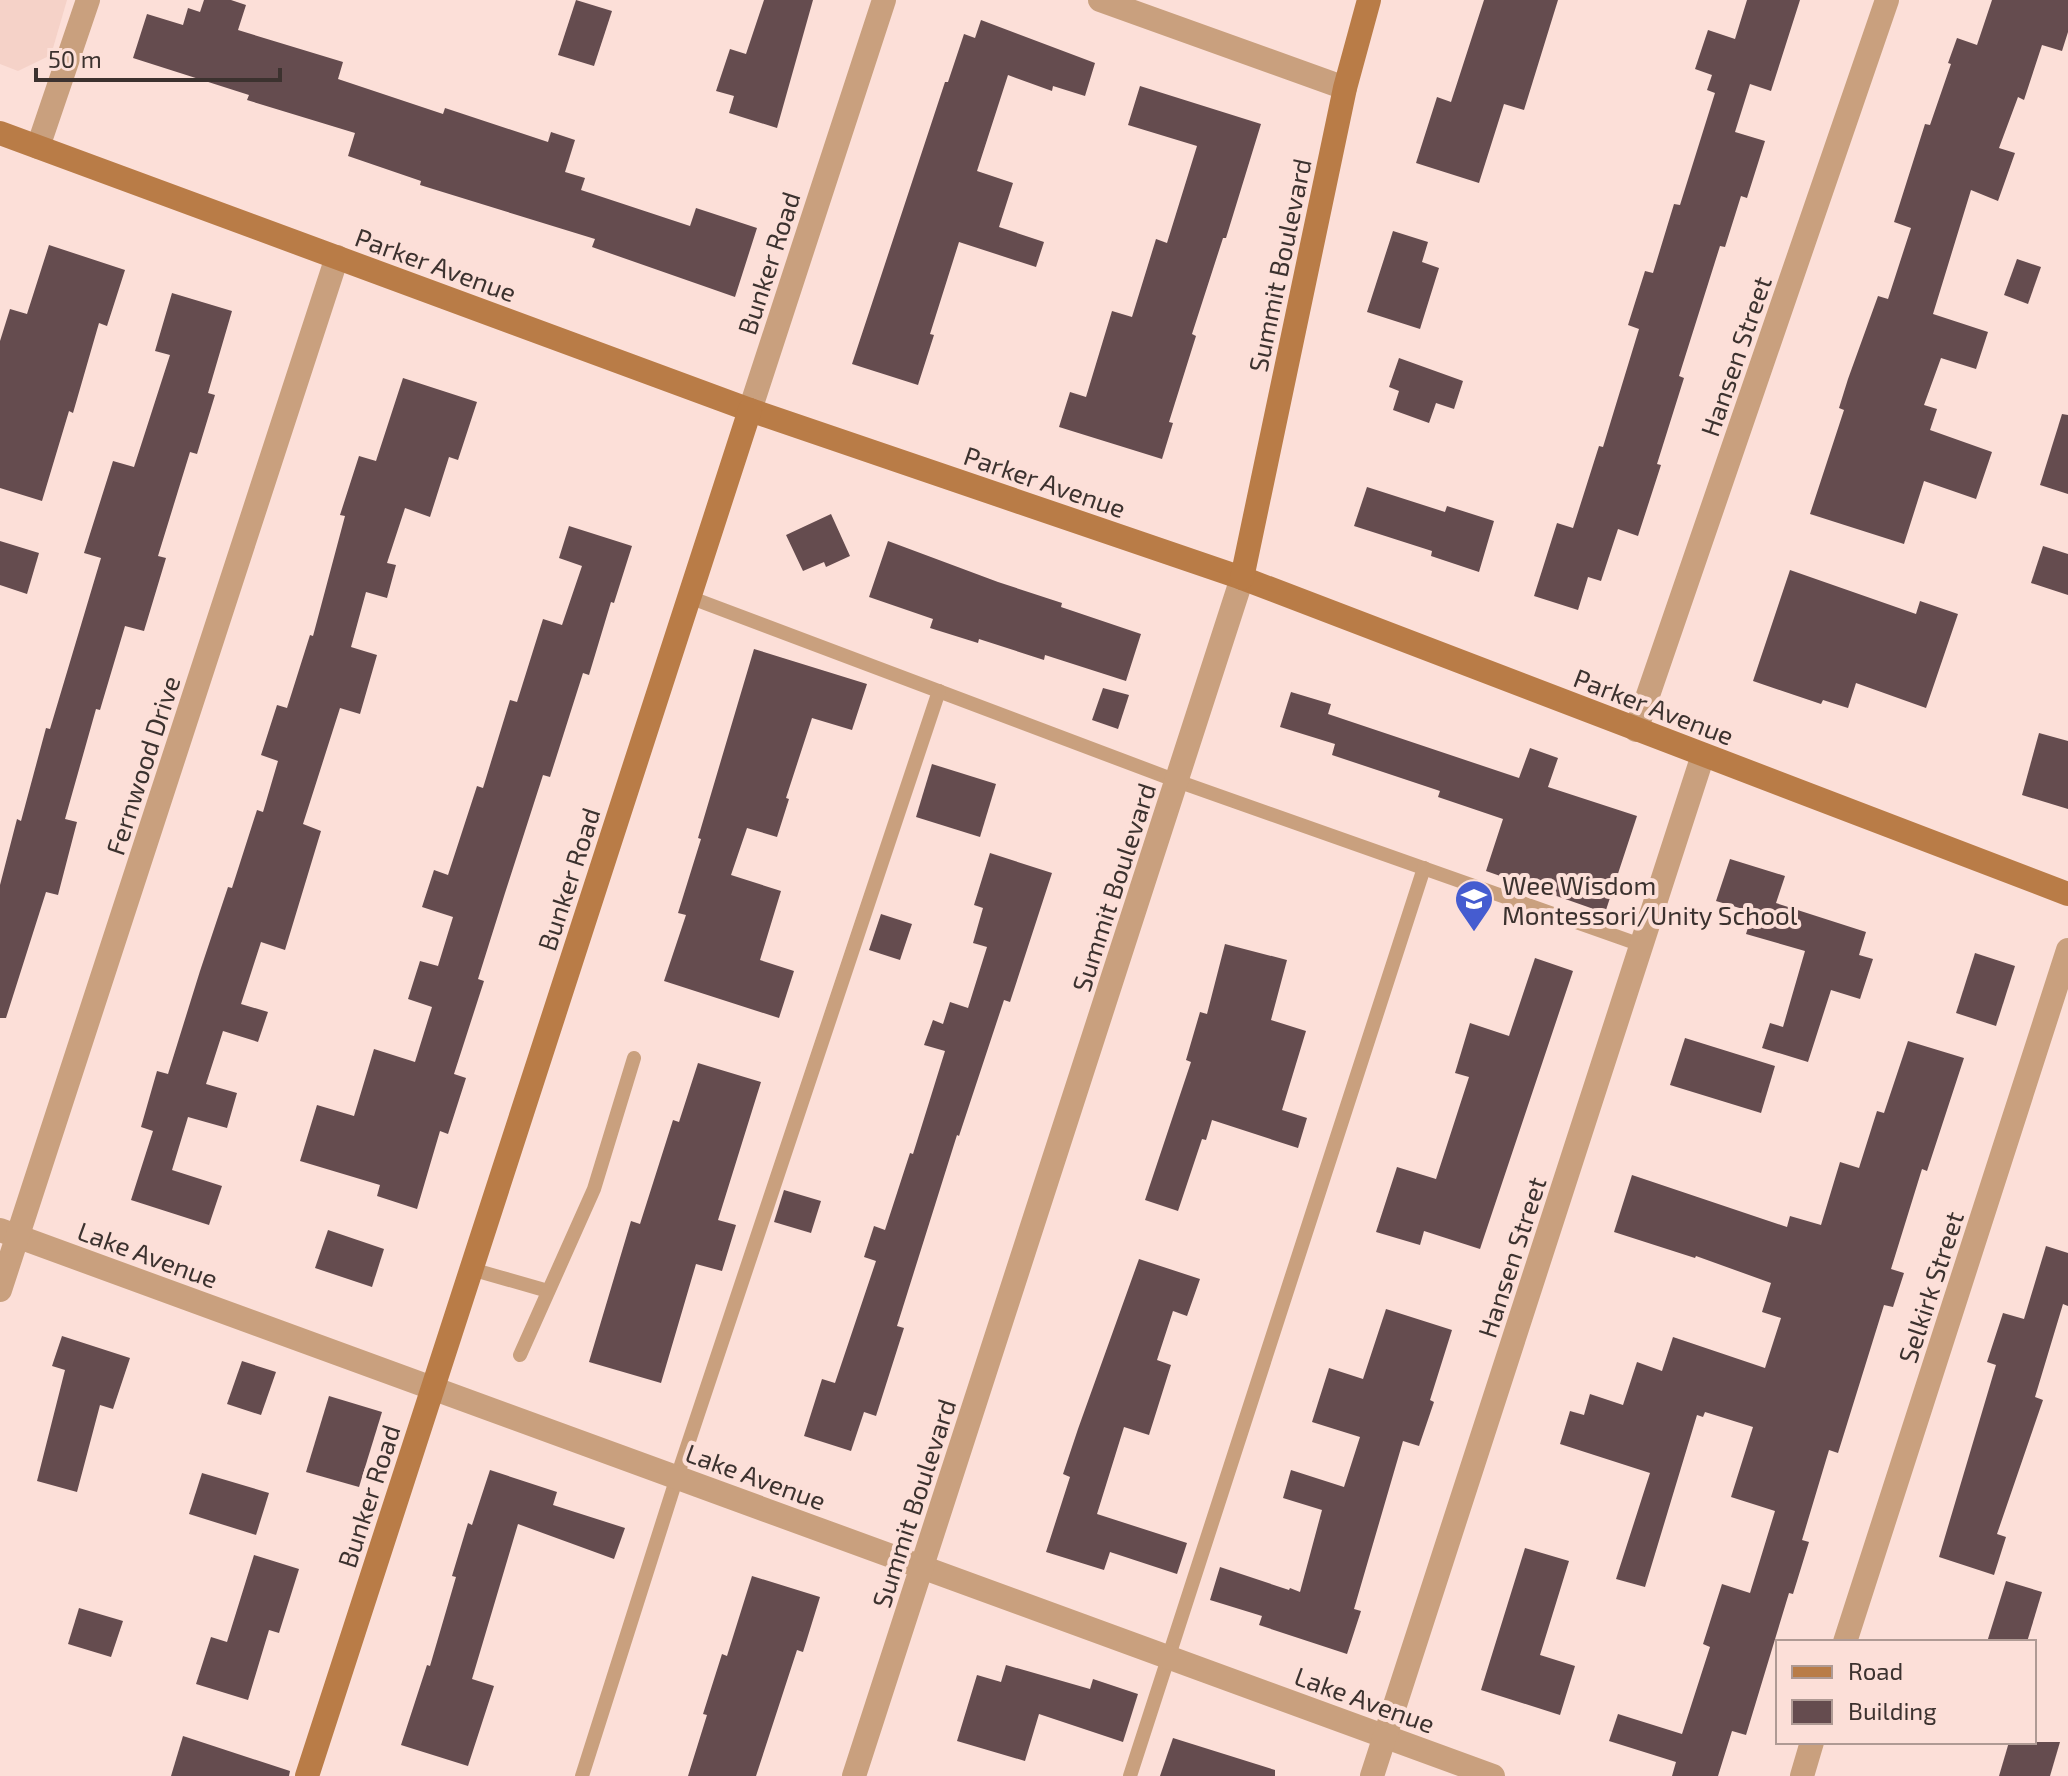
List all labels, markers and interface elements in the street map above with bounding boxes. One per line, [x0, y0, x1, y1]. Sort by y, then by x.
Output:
scale bar [36, 32, 280, 82]
text: 50 m [48, 44, 102, 73]
street label: Summit Boulevard [1241, 155, 1317, 375]
street label: Bunker Road [730, 188, 806, 338]
street label: Parker Avenue [351, 221, 521, 307]
street label: Hansen Street [1693, 272, 1777, 440]
street label: Parker Avenue [960, 439, 1130, 523]
street label: Parker Avenue [1570, 661, 1738, 751]
street label: Fernwood Drive [98, 672, 186, 858]
street label: Summit Boulevard [1065, 779, 1161, 995]
street label: Bunker Road [530, 804, 606, 954]
place label: Wee Wisdom Montessori/Unity School [1502, 869, 1798, 930]
school or university icon: Wee Wisdom Montessori/Unity School [1453, 878, 1495, 933]
street label: Hansen Street [1470, 1173, 1552, 1341]
street label: Selkirk Street [1891, 1207, 1969, 1367]
street label: Lake Avenue [74, 1214, 222, 1294]
street label: Summit Boulevard [865, 1395, 961, 1611]
street label: Bunker Road [330, 1421, 406, 1571]
street label: Lake Avenue [682, 1436, 830, 1516]
legend [1776, 1640, 2036, 1744]
text: Road [1848, 1656, 1903, 1685]
street label: Lake Avenue [1291, 1659, 1439, 1739]
text: Building [1848, 1696, 1937, 1725]

